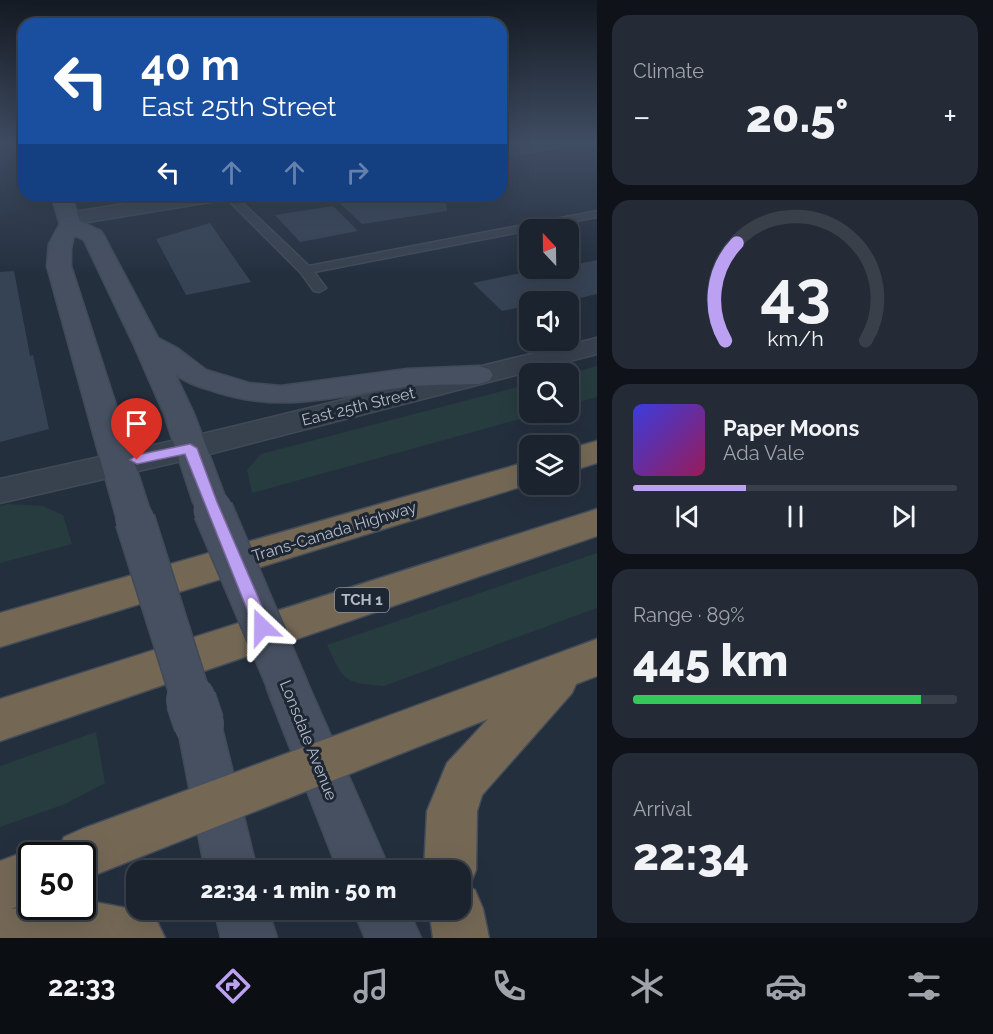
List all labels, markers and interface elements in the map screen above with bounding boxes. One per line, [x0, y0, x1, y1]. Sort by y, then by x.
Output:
text: 40 m [141, 41, 240, 90]
icon: left [42, 42, 120, 120]
text: Climate [633, 59, 704, 83]
text: 20.5° [746, 90, 848, 143]
text: East 25th Street [141, 91, 336, 122]
text: − [633, 97, 651, 136]
text: + [943, 97, 957, 136]
icon: left [152, 156, 185, 189]
icon: ahead [215, 156, 248, 189]
icon: ahead [278, 156, 311, 189]
icon: right [341, 156, 374, 189]
north arrow [519, 219, 579, 279]
map controls [519, 219, 579, 495]
text: 43 [760, 257, 830, 331]
button: sound [519, 291, 579, 351]
text: km/h [767, 327, 823, 352]
button: search [519, 363, 579, 423]
street label: East 25th Street [300, 383, 417, 430]
pin [111, 398, 162, 460]
icon: arrive [120, 407, 153, 440]
text: Paper Moons [723, 415, 859, 441]
button: layers [519, 435, 579, 495]
text: Ada Vale [723, 441, 805, 465]
street label: Trans-Canada Highway [250, 497, 419, 566]
icon: previous [671, 500, 704, 533]
icon: pause [779, 500, 812, 533]
icon: next [887, 500, 920, 533]
road number: TCH 1 [335, 588, 389, 612]
position arrow [230, 595, 294, 659]
text: Range · 89% [633, 603, 744, 627]
text: 445 km [633, 634, 788, 687]
street label: Lonsdale Avenue [276, 677, 341, 803]
text: Arrival [633, 797, 692, 821]
text: 22:34 [633, 828, 749, 881]
speed limit sign: 50 [18, 842, 96, 920]
text: 22:34 · 1 min · 50 m [201, 877, 396, 903]
icon: directions [212, 965, 254, 1007]
icon: music [350, 965, 392, 1007]
icon: phone [488, 965, 530, 1007]
icon: climate [626, 965, 668, 1007]
icon: car [765, 965, 807, 1007]
icon: filters [903, 965, 945, 1007]
text: 22:33 [48, 971, 115, 1002]

